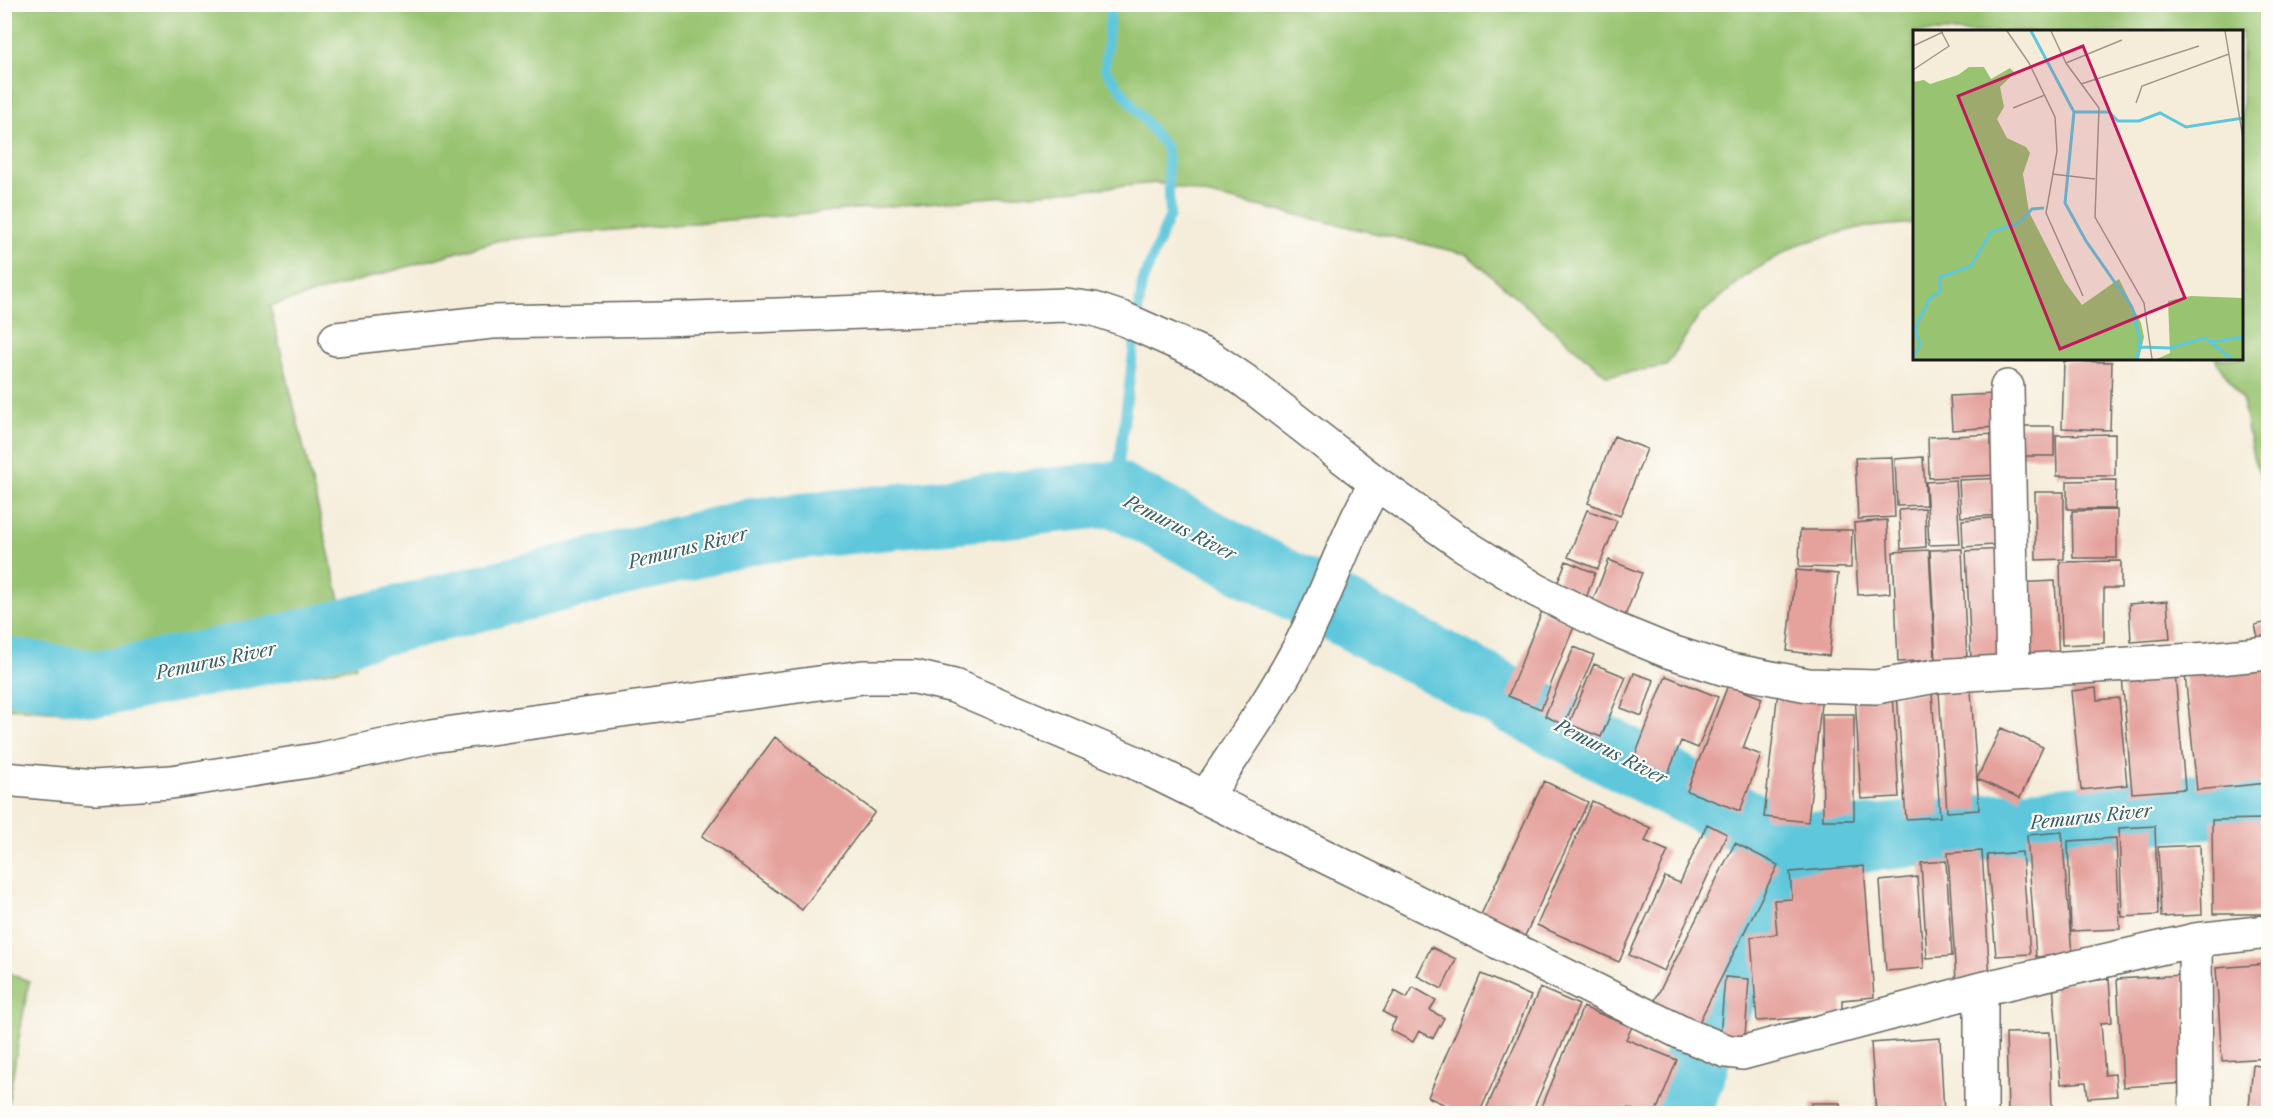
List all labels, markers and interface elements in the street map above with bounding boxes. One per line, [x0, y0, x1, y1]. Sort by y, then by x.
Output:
inset map [1913, 30, 2243, 360]
water label: Pemurus River [1119, 489, 1241, 566]
water label: Pemurus River [624, 522, 752, 574]
water label: Pemurus River [152, 637, 280, 685]
water label: Pemurus River [1550, 713, 1672, 790]
water label: Pemurus River [2027, 799, 2155, 835]

